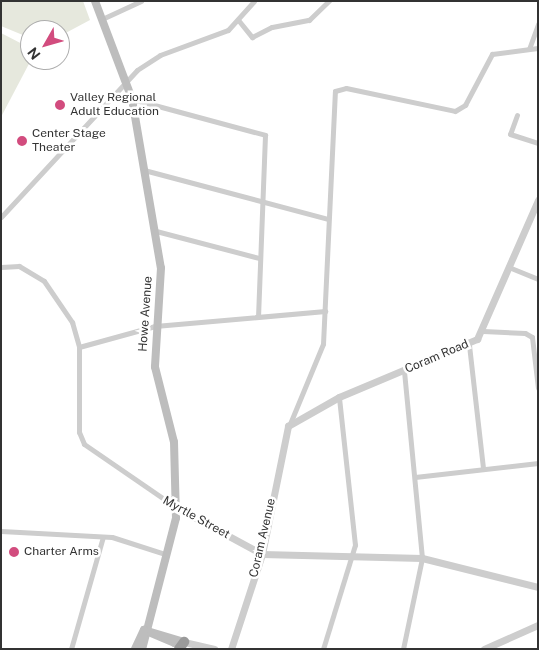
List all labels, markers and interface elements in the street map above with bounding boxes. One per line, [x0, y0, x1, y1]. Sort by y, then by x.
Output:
north arrow [20, 20, 70, 70]
text: N [24, 44, 44, 63]
place label: Valley Regional Adult Education [70, 91, 159, 119]
marker: Valley Regional Adult Education [54, 99, 66, 111]
place label: Center Stage Theater [32, 127, 106, 155]
marker: Center Stage Theater [16, 135, 28, 147]
street label: Howe Avenue [136, 276, 156, 352]
street label: Coram Road [403, 337, 471, 377]
street label: Myrtle Street [160, 494, 232, 542]
street label: Coram Avenue [247, 497, 279, 579]
place label: Charter Arms [24, 545, 99, 559]
marker: Charter Arms [8, 546, 20, 558]

